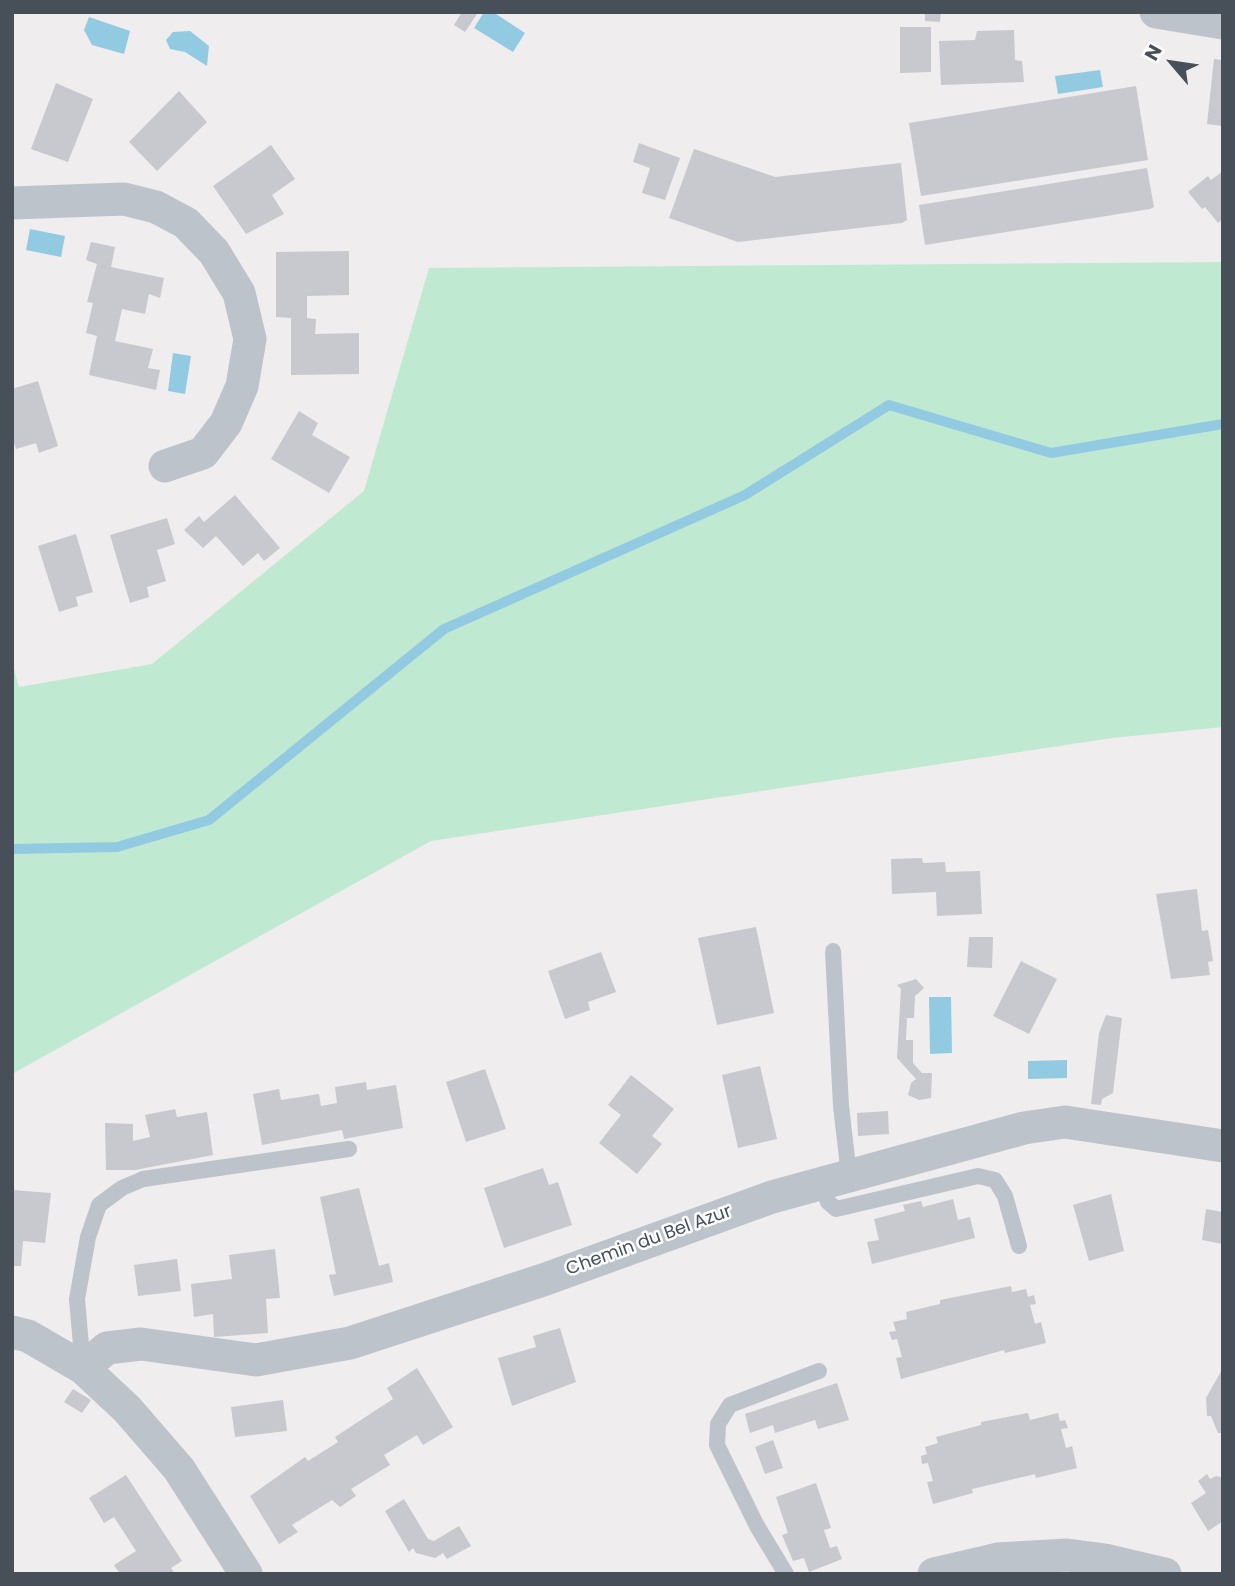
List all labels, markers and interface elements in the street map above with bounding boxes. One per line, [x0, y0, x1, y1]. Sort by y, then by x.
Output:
north arrow [1137, 28, 1207, 98]
text: N [1138, 40, 1168, 65]
street label: Chemin du Bel Azur [563, 1201, 735, 1281]

